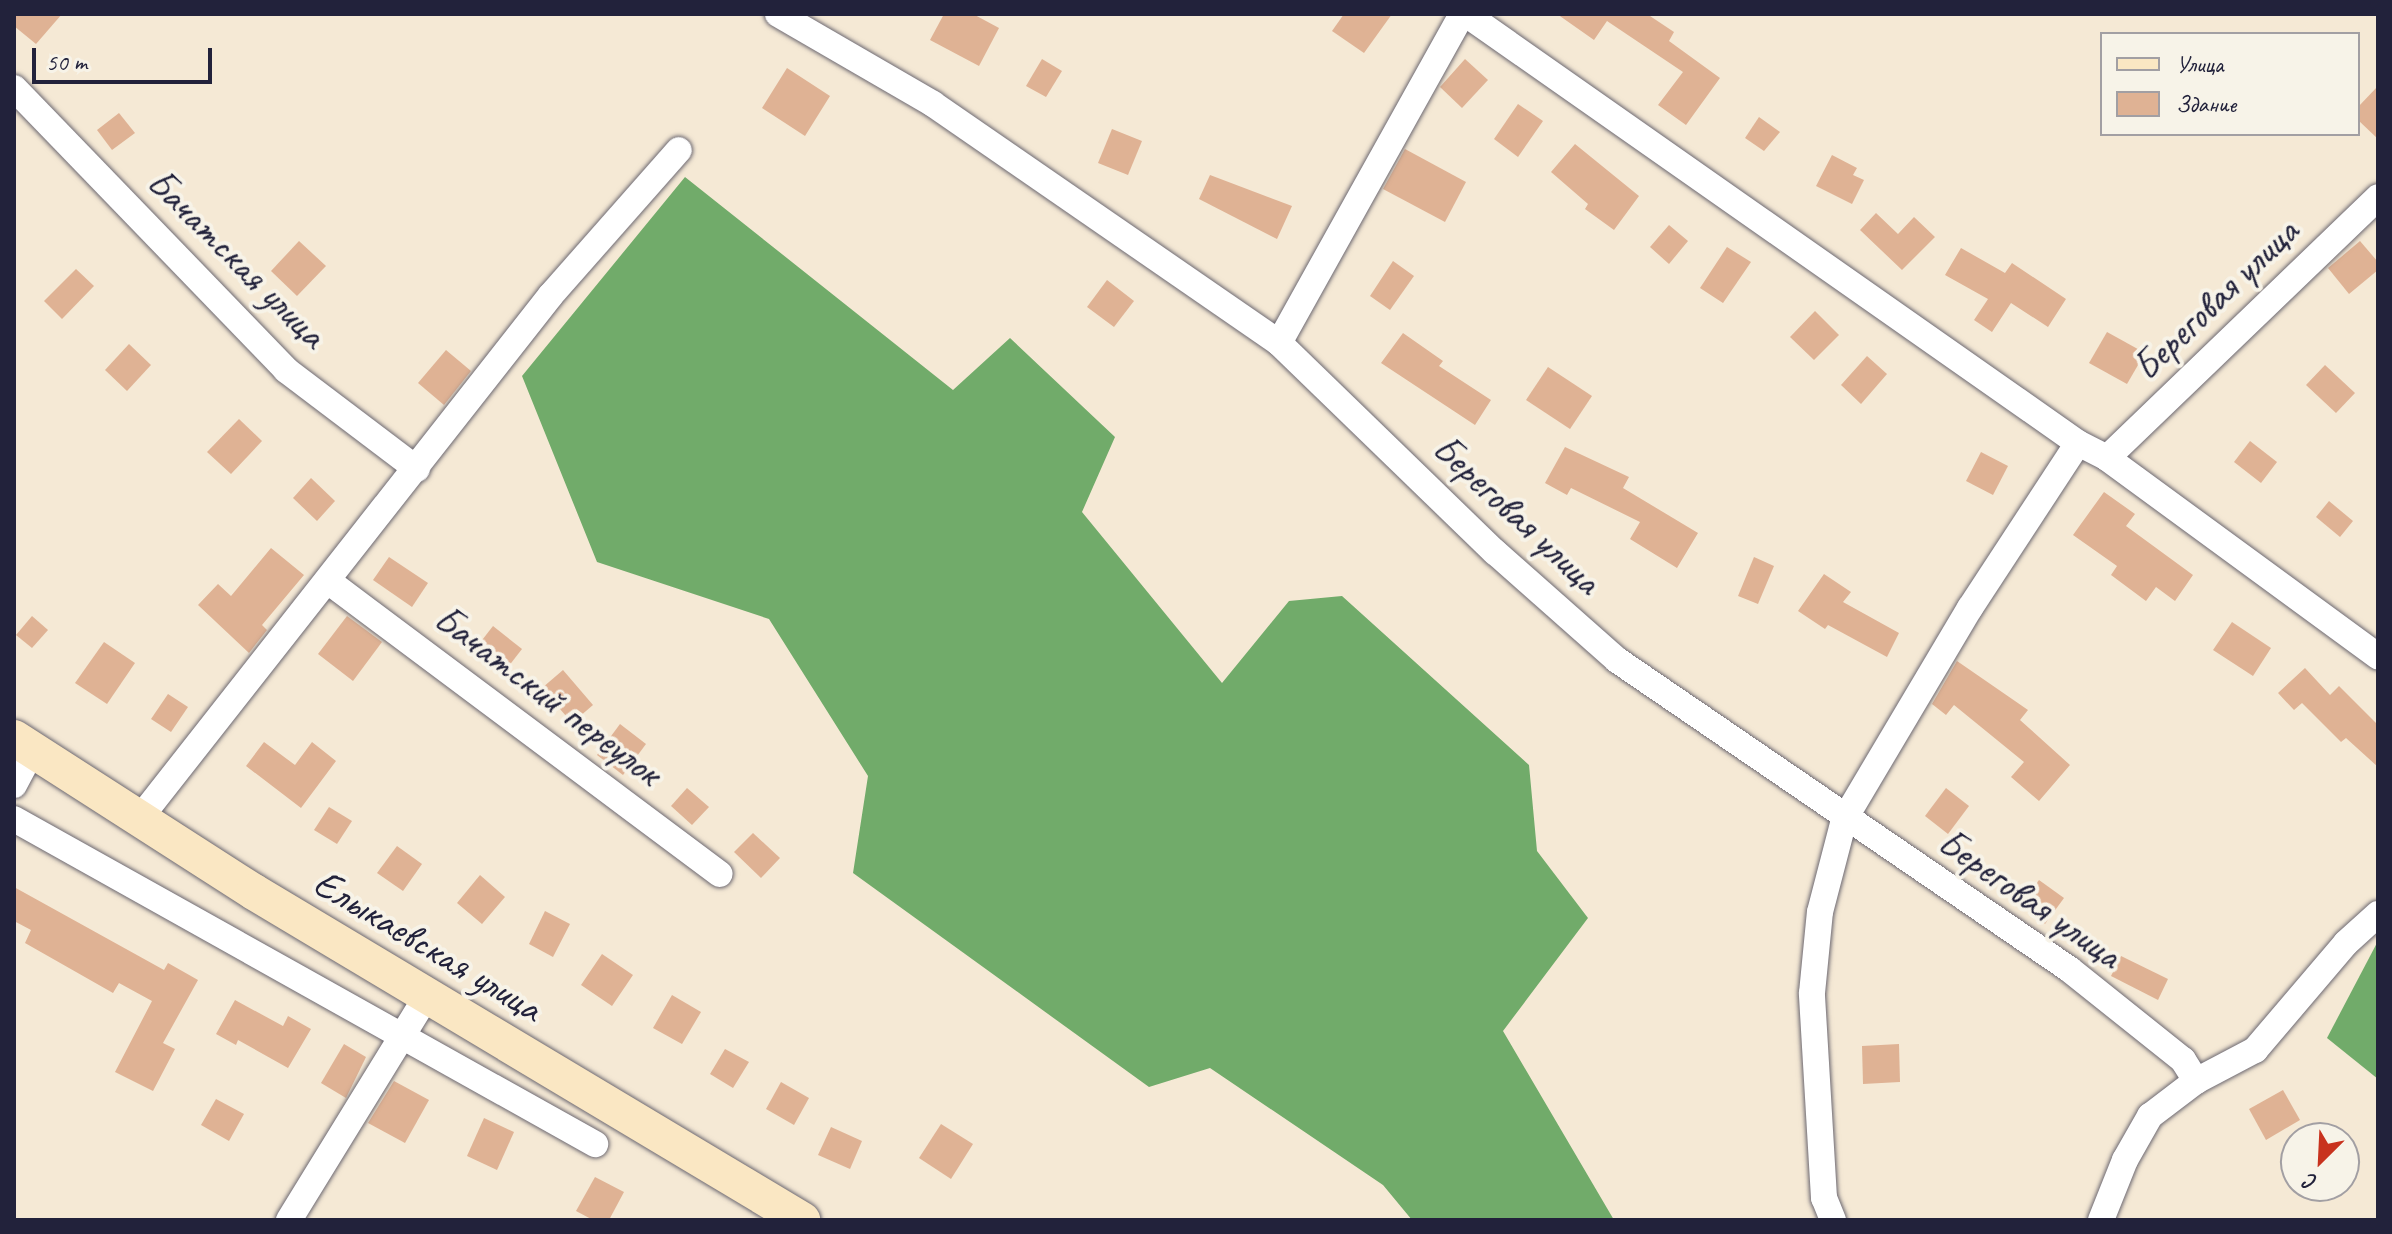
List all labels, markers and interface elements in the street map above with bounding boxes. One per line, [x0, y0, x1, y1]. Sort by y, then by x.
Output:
scale bar [36, 32, 216, 82]
legend [2100, 32, 2360, 136]
text: 50 m [46, 47, 87, 77]
text: Улица [2176, 49, 2224, 79]
text: Здание [2176, 89, 2236, 119]
street label: Бачатская улица [136, 157, 338, 359]
street label: Береговая улица [2121, 207, 2309, 391]
street label: Береговая улица [1422, 423, 1612, 605]
street label: Бачатский переулок [425, 594, 671, 796]
street label: Береговая улица [1928, 817, 2132, 979]
street label: Елыкаевская улица [304, 857, 552, 1033]
north arrow [2280, 1122, 2360, 1202]
text: С [2300, 1167, 2322, 1197]

